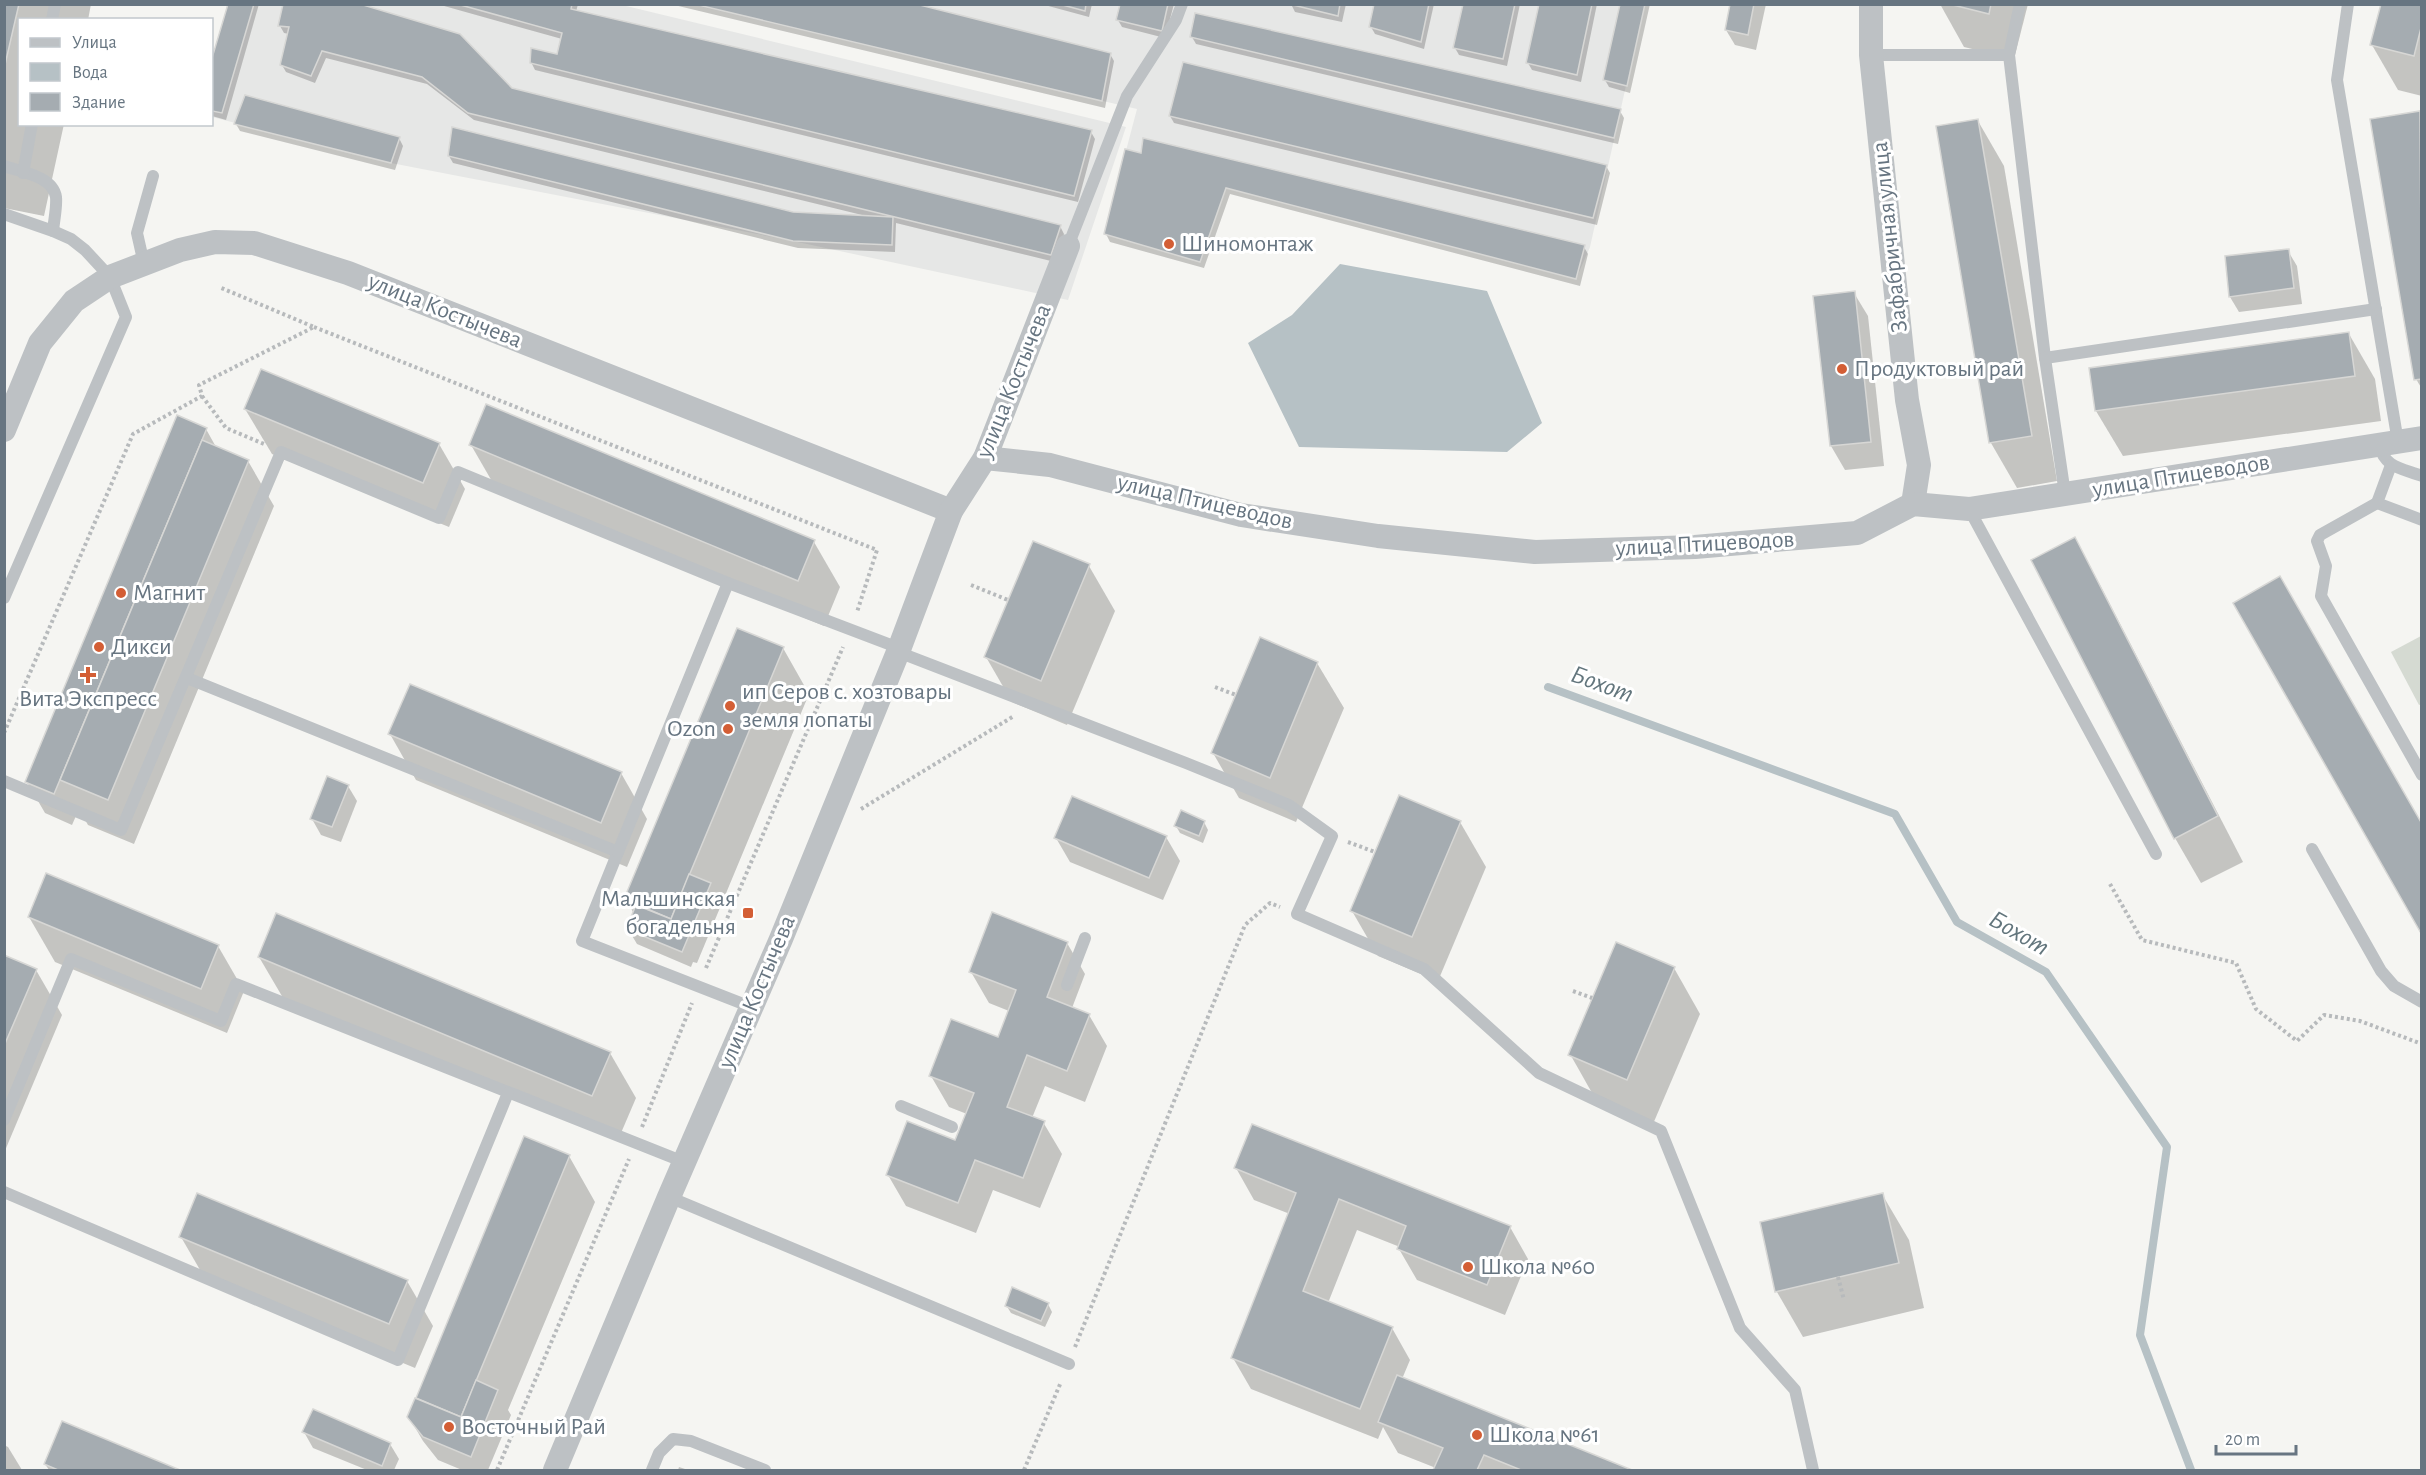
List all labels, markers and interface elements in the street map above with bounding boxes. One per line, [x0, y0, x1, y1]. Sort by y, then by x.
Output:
legend [18, 18, 213, 126]
text: Улица [72, 34, 117, 52]
text: Вода [72, 64, 108, 82]
text: Здание [72, 94, 126, 112]
street label: Зафабричная улица [1868, 140, 1912, 334]
place label: Шиномонтаж [1181, 232, 1314, 256]
marker: Шиномонтаж [1162, 237, 1176, 251]
street label: улица Костычева [364, 269, 525, 353]
street label: улица Костычева [972, 301, 1056, 462]
place label: Продуктовый рай [1854, 357, 2024, 381]
marker: Продуктовый рай [1835, 362, 1849, 376]
street label: улица Птицеводов [2090, 450, 2271, 502]
street label: улица Птицеводов [1114, 470, 1295, 534]
street label: улица Птицеводов [1614, 527, 1795, 561]
place label: Магнит [133, 581, 205, 605]
marker: Магнит [114, 586, 128, 600]
place label: Дикси [111, 635, 172, 659]
marker: Дикси [92, 640, 106, 654]
water label: Бохот [1567, 661, 1637, 707]
marker: Вита Экспресс [81, 668, 95, 682]
place label: ип Серов с. хозтовары земля лопаты [742, 680, 952, 732]
place label: Вита Экспресс [19, 687, 157, 711]
marker: ип Серов с. хозтовары земля лопаты [723, 699, 737, 713]
place label: Ozon [667, 717, 716, 741]
marker: Ozon [721, 722, 735, 736]
place label: Мальшинская богадельня [601, 887, 736, 939]
marker: Мальшинская богадельня [741, 906, 755, 920]
water label: Бохот [1985, 906, 2053, 960]
street label: улица Костычева [714, 912, 800, 1073]
place label: Школа №60 [1480, 1255, 1595, 1279]
marker: Школа №60 [1461, 1260, 1475, 1274]
place label: Восточный Рай [461, 1415, 606, 1439]
scale bar [2216, 1418, 2296, 1456]
marker: Восточный Рай [442, 1420, 456, 1434]
place label: Школа №61 [1489, 1423, 1600, 1447]
marker: Школа №61 [1470, 1428, 1484, 1442]
text: 20 m [2225, 1431, 2260, 1449]

